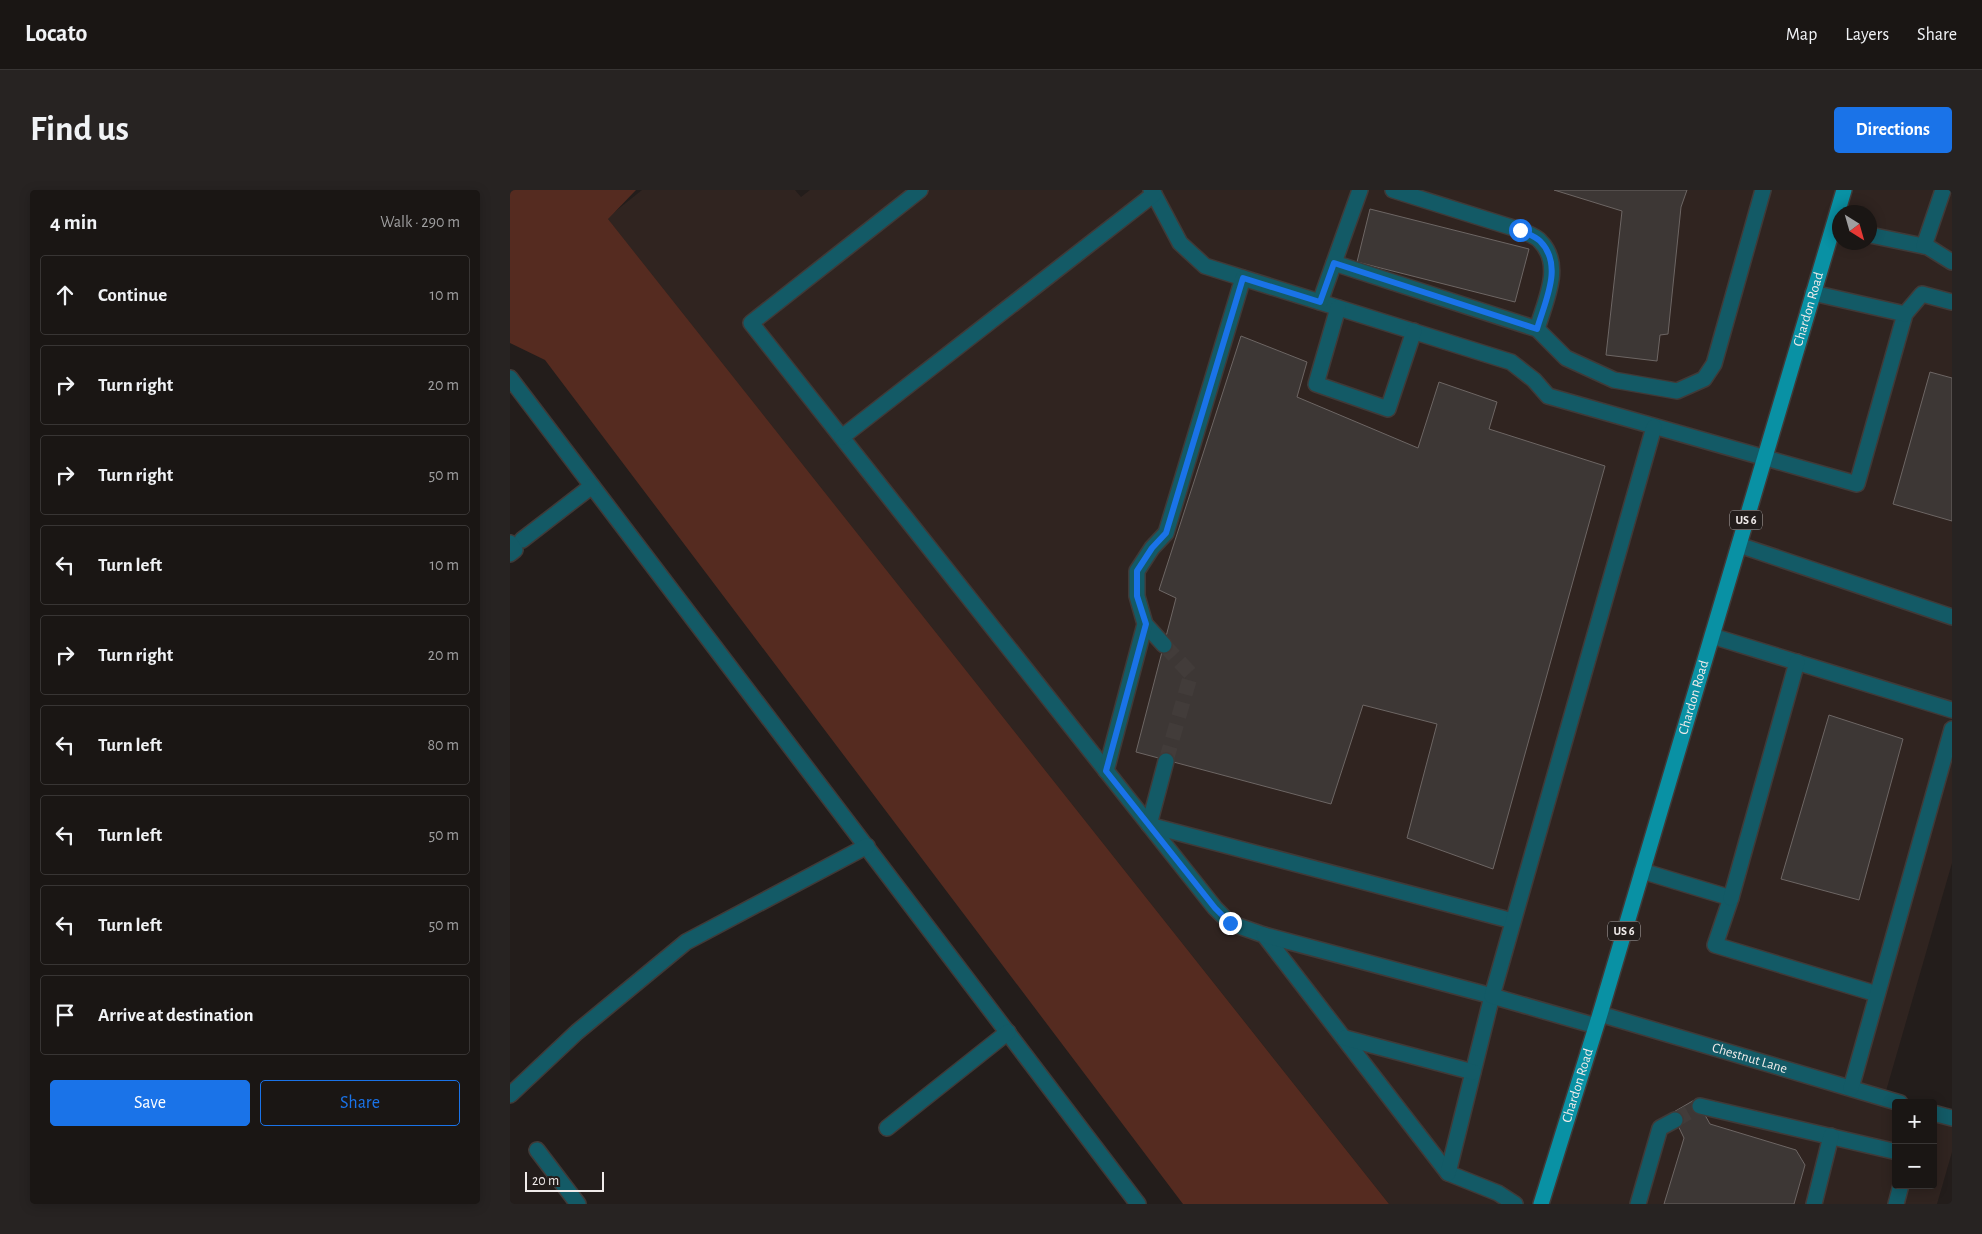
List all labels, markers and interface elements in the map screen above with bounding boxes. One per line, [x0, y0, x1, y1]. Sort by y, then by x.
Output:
text: Locato [25, 22, 87, 46]
text: Map [1786, 26, 1817, 44]
text: Layers [1845, 26, 1889, 44]
text: Share [1917, 26, 1957, 44]
button: Directions [1834, 107, 1952, 153]
text: Find us [30, 112, 129, 147]
north arrow [1832, 205, 1877, 250]
text: 4 min [50, 212, 97, 233]
text: Walk · 290 m [380, 214, 460, 230]
route start [1509, 219, 1532, 242]
street label: Chardon Road [1791, 270, 1826, 348]
icon: ahead [51, 281, 79, 309]
text: Continue [98, 286, 167, 305]
text: 10 m [430, 287, 459, 303]
icon: right [51, 371, 79, 399]
text: Turn right [98, 376, 173, 395]
text: 20 m [428, 377, 459, 393]
icon: right [51, 461, 79, 489]
text: Turn right [98, 466, 173, 485]
text: 50 m [428, 467, 459, 483]
road number: US 6 [1730, 510, 1762, 530]
icon: left [51, 551, 79, 579]
text: Turn left [98, 556, 162, 575]
text: 10 m [430, 557, 459, 573]
icon: right [51, 641, 79, 669]
text: Turn right [98, 646, 173, 665]
text: 20 m [428, 647, 459, 663]
street label: Chardon Road [1676, 659, 1711, 736]
icon: left [51, 731, 79, 759]
text: Turn left [98, 736, 162, 755]
text: 80 m [428, 737, 459, 753]
icon: left [51, 821, 79, 849]
text: Turn left [98, 826, 162, 845]
text: 50 m [428, 827, 459, 843]
icon: left [51, 911, 79, 939]
route end [1219, 912, 1242, 935]
text: Turn left [98, 916, 162, 935]
text: 50 m [428, 917, 459, 933]
road number: US 6 [1608, 921, 1640, 940]
icon: arrive [51, 1001, 79, 1029]
text: Arrive at destination [98, 1006, 254, 1025]
street label: Chestnut Lane [1710, 1041, 1789, 1076]
street label: Chardon Road [1560, 1047, 1596, 1124]
button: Save [50, 1080, 250, 1126]
button: Share [260, 1080, 460, 1126]
map controls [1892, 1099, 1937, 1189]
button: + [1892, 1099, 1937, 1144]
button: − [1892, 1144, 1937, 1189]
scale bar [525, 1169, 604, 1192]
text: 20 m [532, 1174, 559, 1188]

